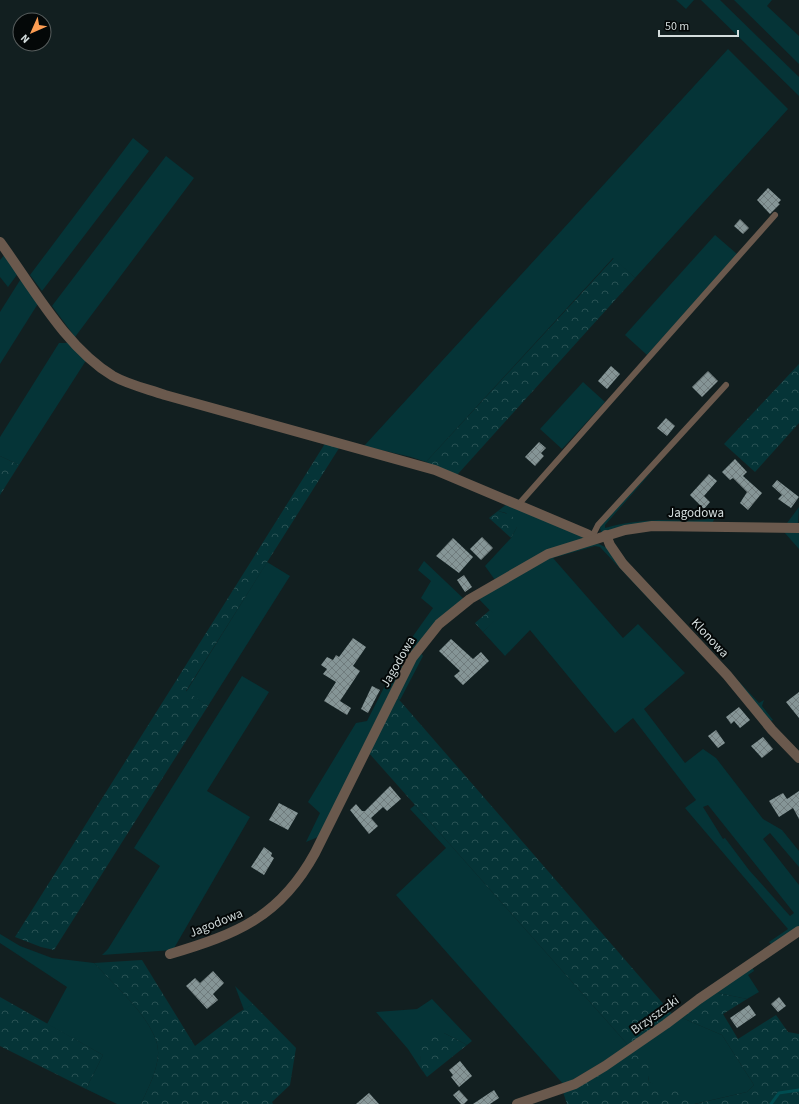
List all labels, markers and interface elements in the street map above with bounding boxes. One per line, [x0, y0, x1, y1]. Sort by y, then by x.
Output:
north arrow [12, 12, 52, 52]
scale bar [659, 12, 738, 38]
text: 50 m [665, 18, 689, 35]
text: N [17, 31, 33, 47]
street label: Jagodowa [668, 504, 724, 522]
street label: Klonowa [687, 614, 733, 662]
street label: Jagodowa [376, 633, 420, 691]
street label: Jagodowa [187, 904, 245, 942]
street label: Brzyszczki [627, 991, 683, 1039]

